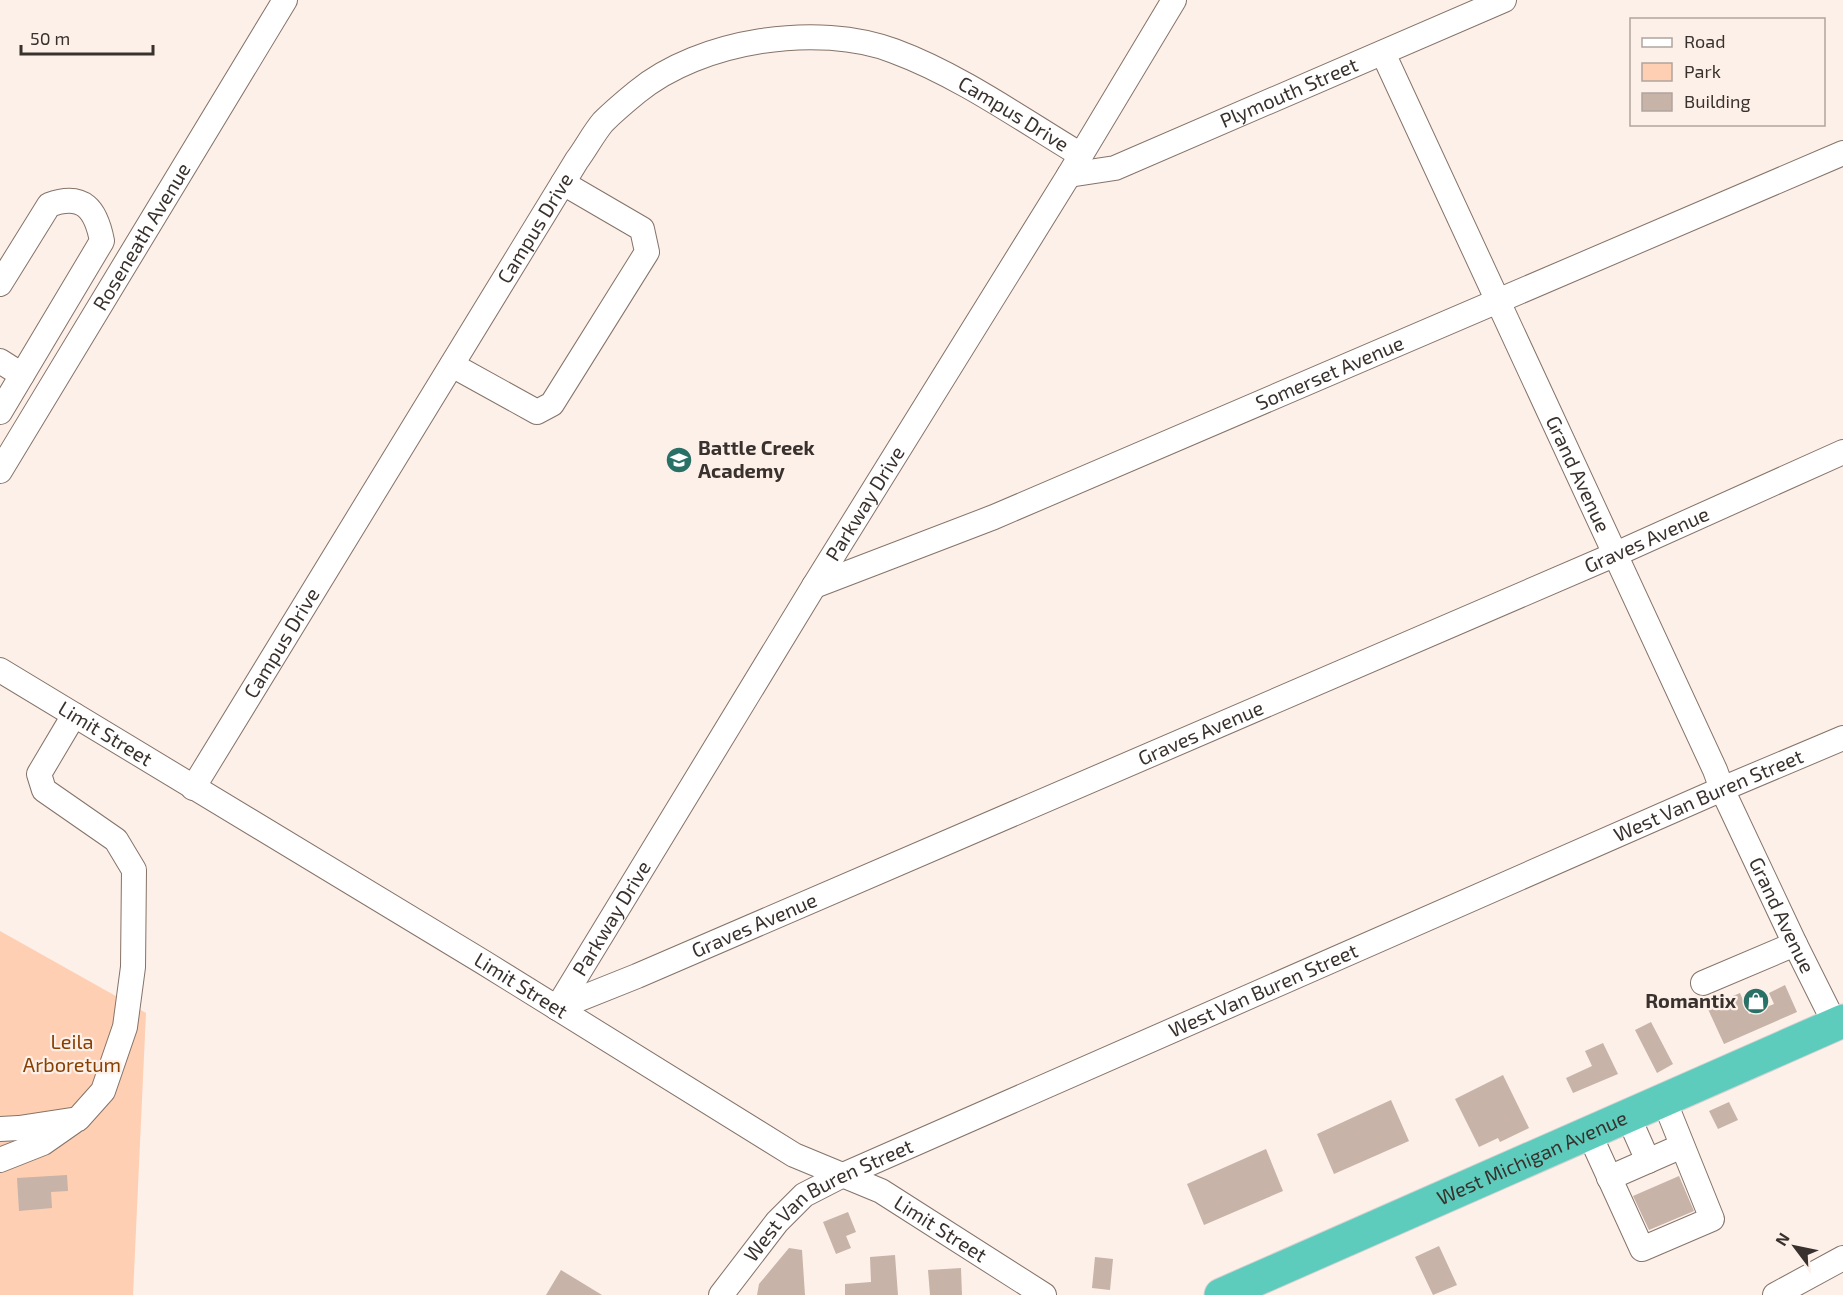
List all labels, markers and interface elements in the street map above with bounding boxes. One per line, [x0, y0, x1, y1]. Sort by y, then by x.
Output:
scale bar [21, 18, 153, 56]
legend [1630, 18, 1825, 126]
text: 50 m [30, 27, 70, 49]
text: Road [1684, 30, 1725, 52]
street label: Plymouth Street [1216, 52, 1361, 132]
text: Park [1684, 60, 1721, 82]
street label: Campus Drive [954, 70, 1074, 156]
text: Building [1684, 90, 1751, 112]
street label: Roseneath Avenue [87, 158, 195, 314]
street label: Campus Drive [491, 168, 577, 287]
street label: Somerset Avenue [1252, 330, 1407, 414]
street label: Grand Avenue [1542, 412, 1616, 536]
place label: Battle Creek Academy [698, 435, 815, 483]
street label: Parkway Drive [820, 441, 909, 565]
school or university icon: Battle Creek Academy [664, 445, 694, 475]
street label: Graves Avenue [1580, 501, 1712, 577]
street label: Campus Drive [238, 583, 324, 702]
street label: Limit Street [54, 695, 157, 771]
street label: Graves Avenue [1134, 695, 1267, 770]
street label: West Van Buren Street [1610, 743, 1807, 846]
street label: Grand Avenue [1745, 853, 1821, 977]
street label: Parkway Drive [567, 856, 655, 980]
street label: Graves Avenue [688, 887, 820, 962]
street label: West Van Buren Street [1165, 937, 1361, 1042]
street label: Limit Street [470, 947, 573, 1023]
shop icon: Romantix [1741, 986, 1771, 1016]
place label: Romantix [1645, 988, 1737, 1012]
park label: Leila Arboretum [23, 1029, 121, 1076]
street label: West Michigan Avenue [1433, 1105, 1630, 1209]
street label: West Van Buren Street [738, 1133, 916, 1266]
street label: Limit Street [890, 1190, 992, 1267]
north arrow [1765, 1217, 1825, 1277]
text: N [1771, 1229, 1793, 1249]

